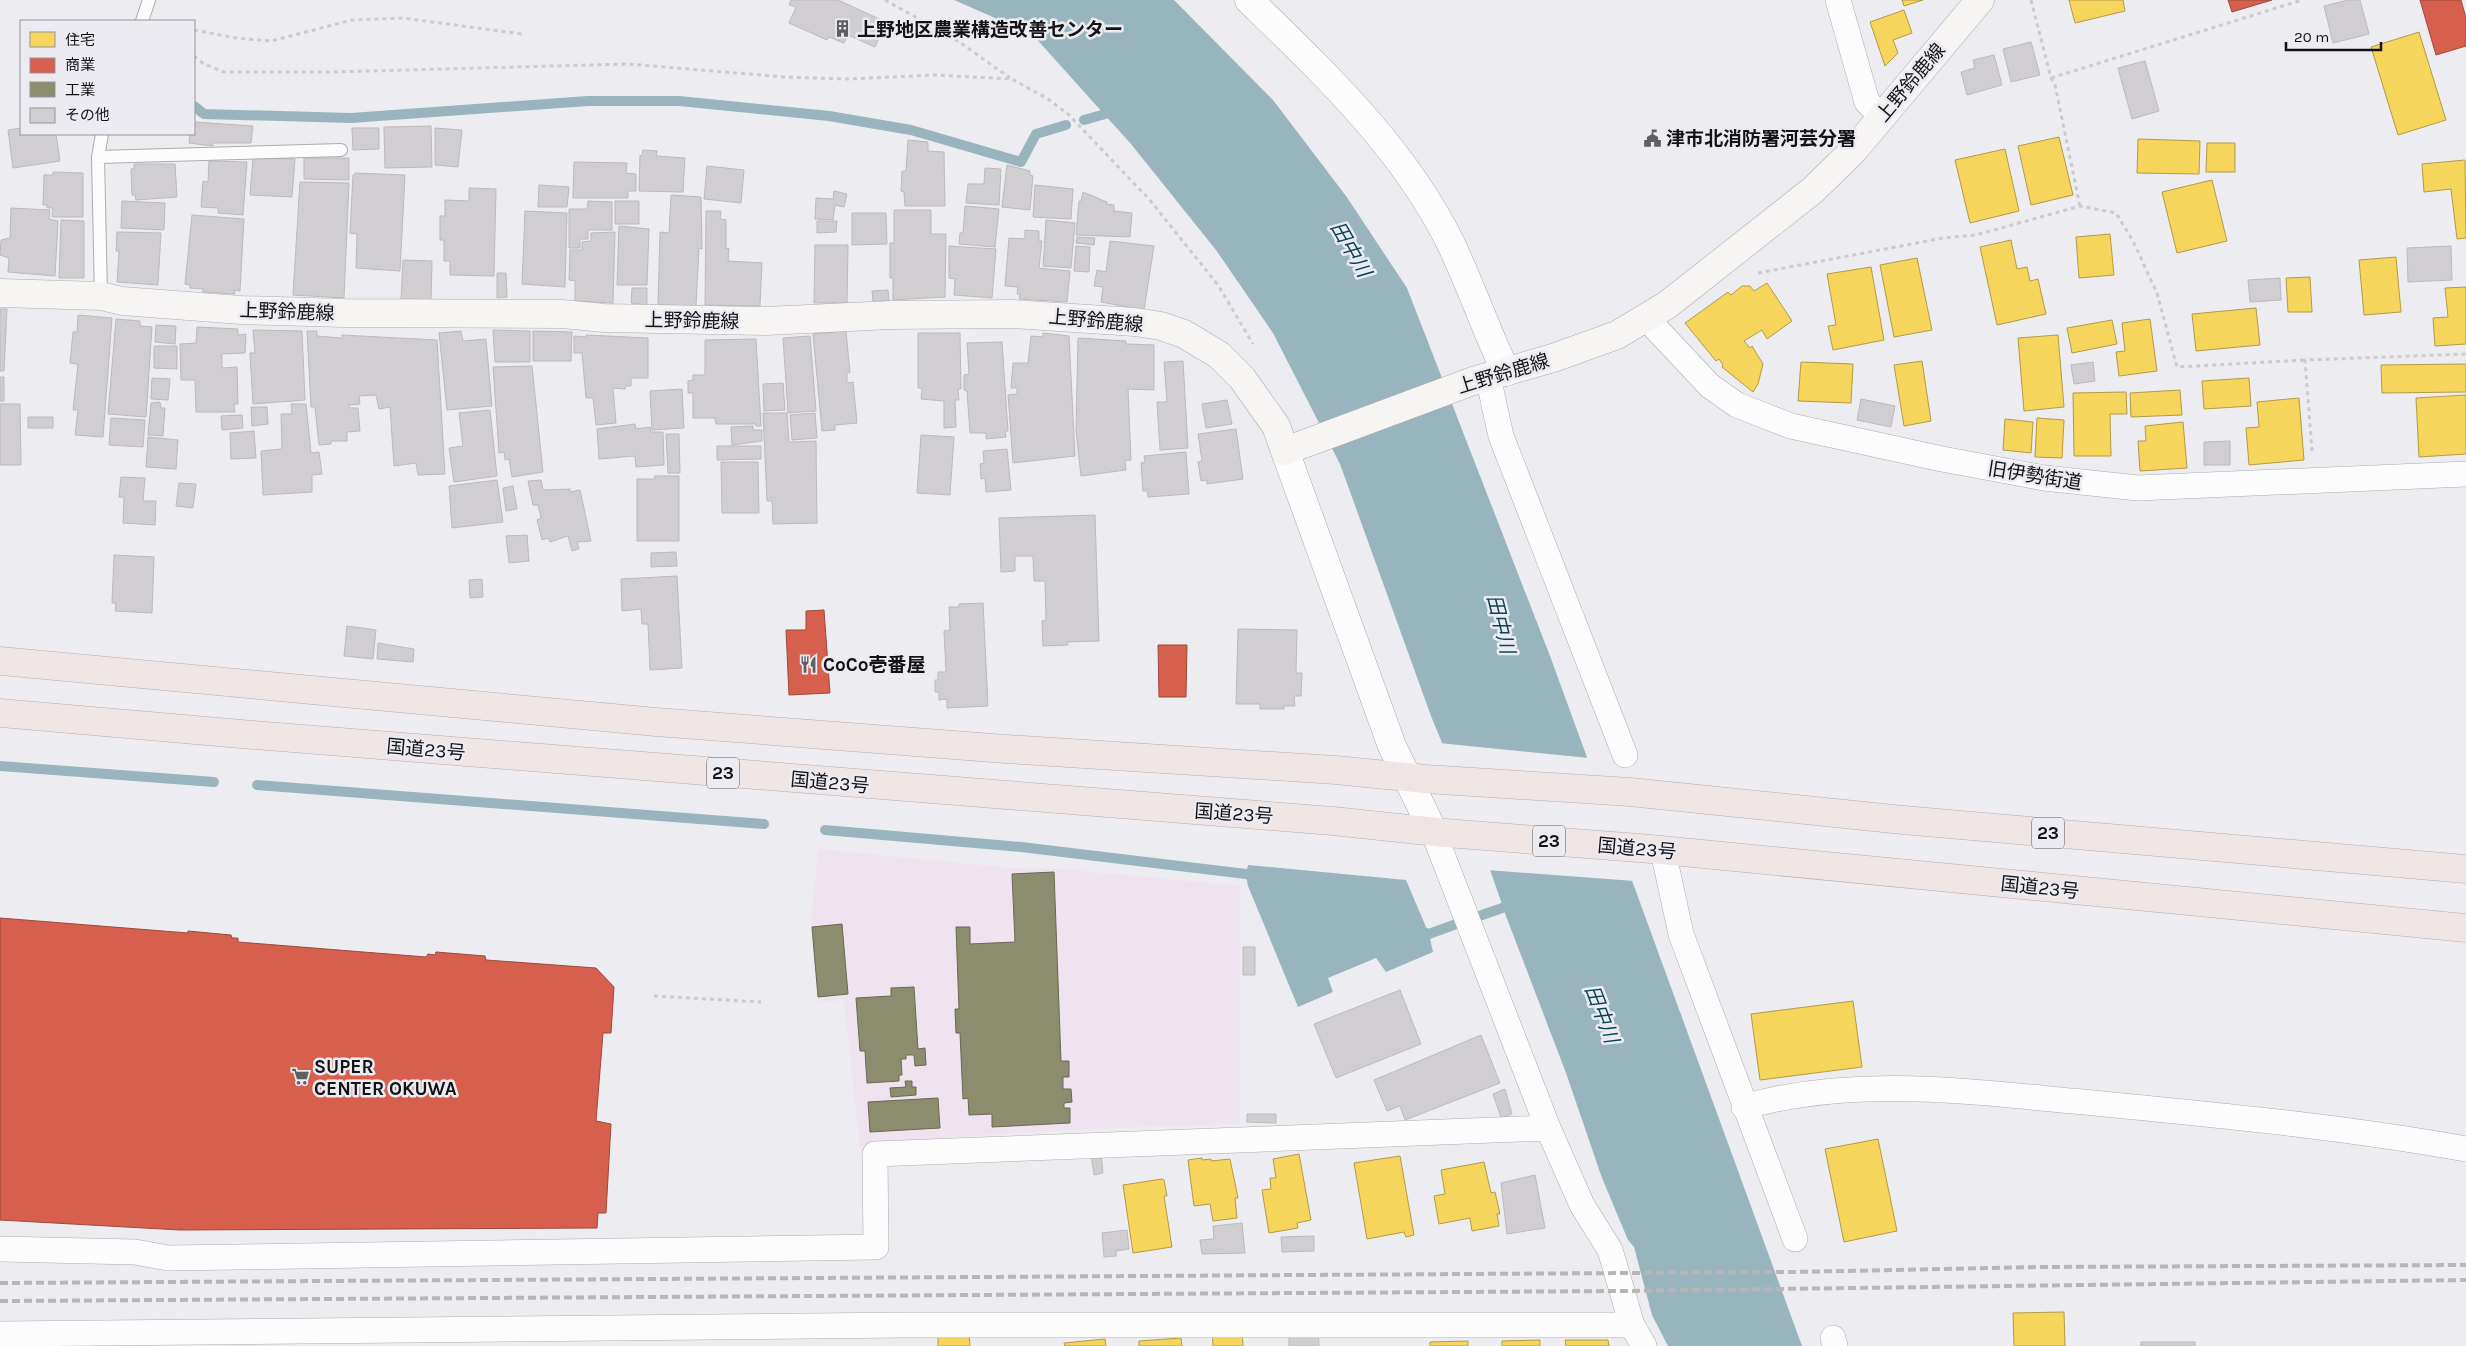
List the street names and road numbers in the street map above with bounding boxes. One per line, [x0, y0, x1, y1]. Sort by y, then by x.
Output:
street label: 上野鈴鹿線 [1872, 39, 1950, 126]
street label: 上野鈴鹿線 [239, 299, 335, 325]
street label: 上野鈴鹿線 [1048, 306, 1144, 336]
street label: 上野鈴鹿線 [644, 309, 740, 333]
street label: 上野鈴鹿線 [1455, 350, 1552, 398]
street label: 旧伊勢街道 [1986, 458, 2083, 494]
street label: 国道23号 [385, 736, 466, 764]
road number: 23 [707, 758, 739, 788]
street label: 国道23号 [789, 769, 870, 797]
street label: 国道23号 [1194, 800, 1274, 828]
road number: 23 [2032, 818, 2064, 848]
road number: 23 [1533, 826, 1565, 856]
street label: 国道23号 [1596, 835, 1677, 863]
street label: 国道23号 [1999, 873, 2080, 903]

